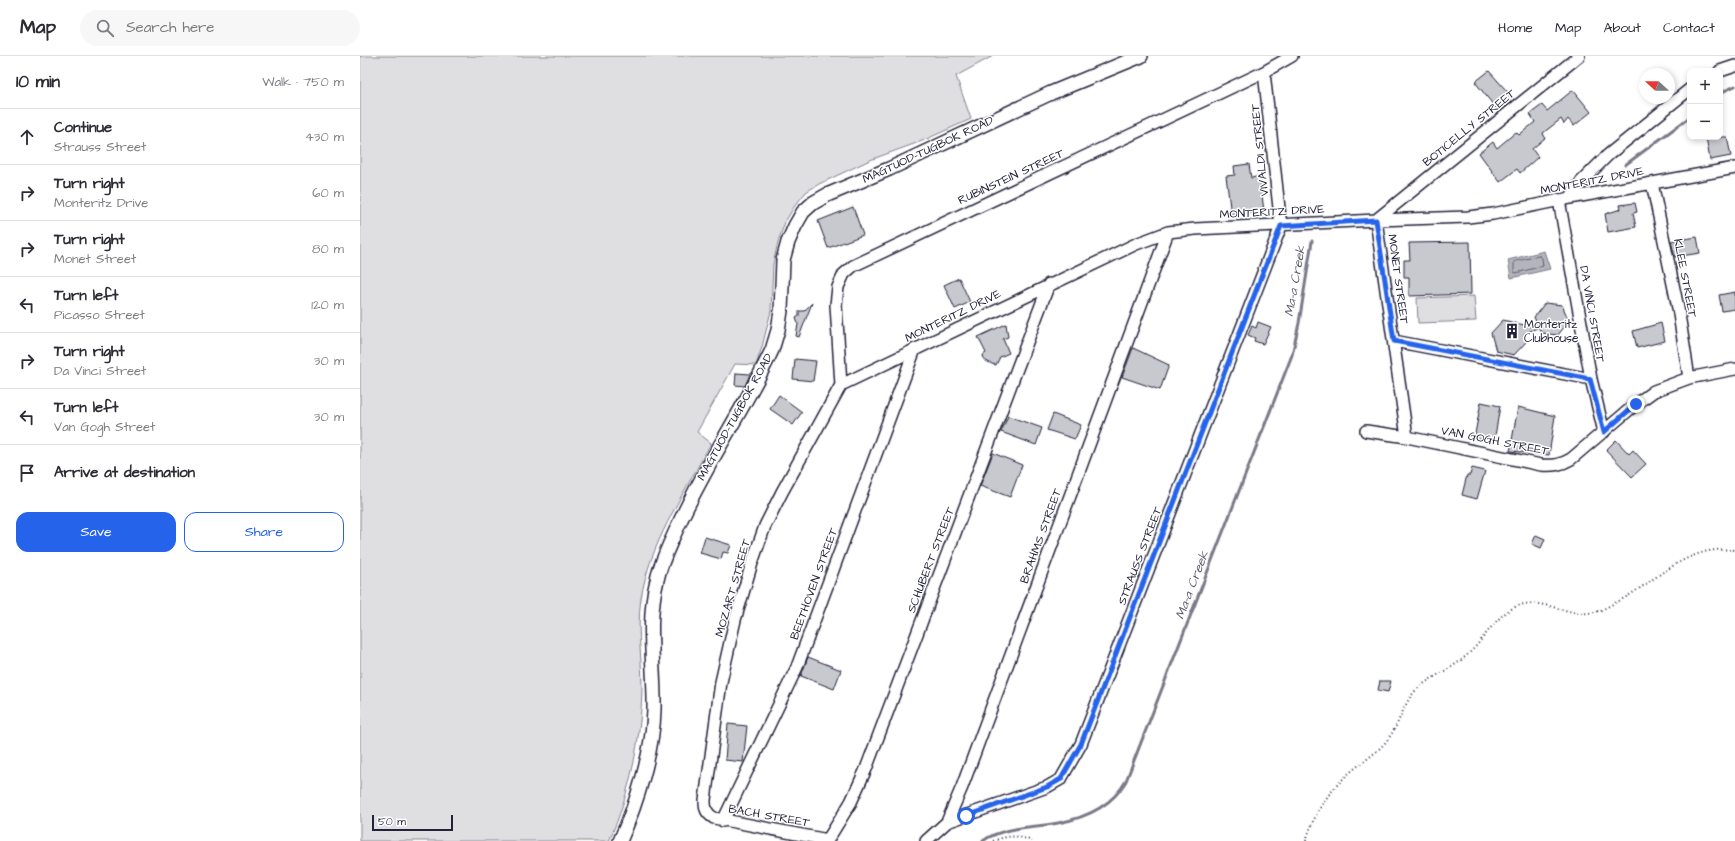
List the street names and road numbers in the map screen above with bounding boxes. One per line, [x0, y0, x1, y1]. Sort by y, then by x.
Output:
street label: BOTICELLY STREET [1419, 85, 1519, 171]
street label: VIVALDI STREET [1247, 103, 1273, 197]
street label: MAGTUOD-TUGBOK ROAD [860, 112, 997, 188]
street label: RUBINSTEIN STREET [955, 145, 1067, 209]
street label: MONTERITZ DRIVE [1539, 163, 1645, 199]
street label: MONTERITZ DRIVE [1219, 201, 1325, 223]
street label: MONET STREET [1383, 233, 1413, 325]
street label: KLEE STREET [1669, 237, 1701, 319]
street label: DA VINCI STREET [1575, 264, 1609, 364]
street label: MONTERITZ DRIVE [902, 285, 1004, 347]
street label: MAGTUOD-TUGBOK ROAD [693, 350, 777, 484]
street label: VAN GOGH STREET [1440, 422, 1551, 460]
street label: BRAHMS STREET [1016, 486, 1066, 586]
street label: SCHUBERT STREET [903, 504, 959, 615]
street label: STRAUSS STREET [1113, 504, 1167, 608]
street label: BEETHOVEN STREET [786, 525, 842, 642]
street label: MOZART STREET [711, 536, 755, 639]
street label: BACH STREET [727, 800, 811, 832]

